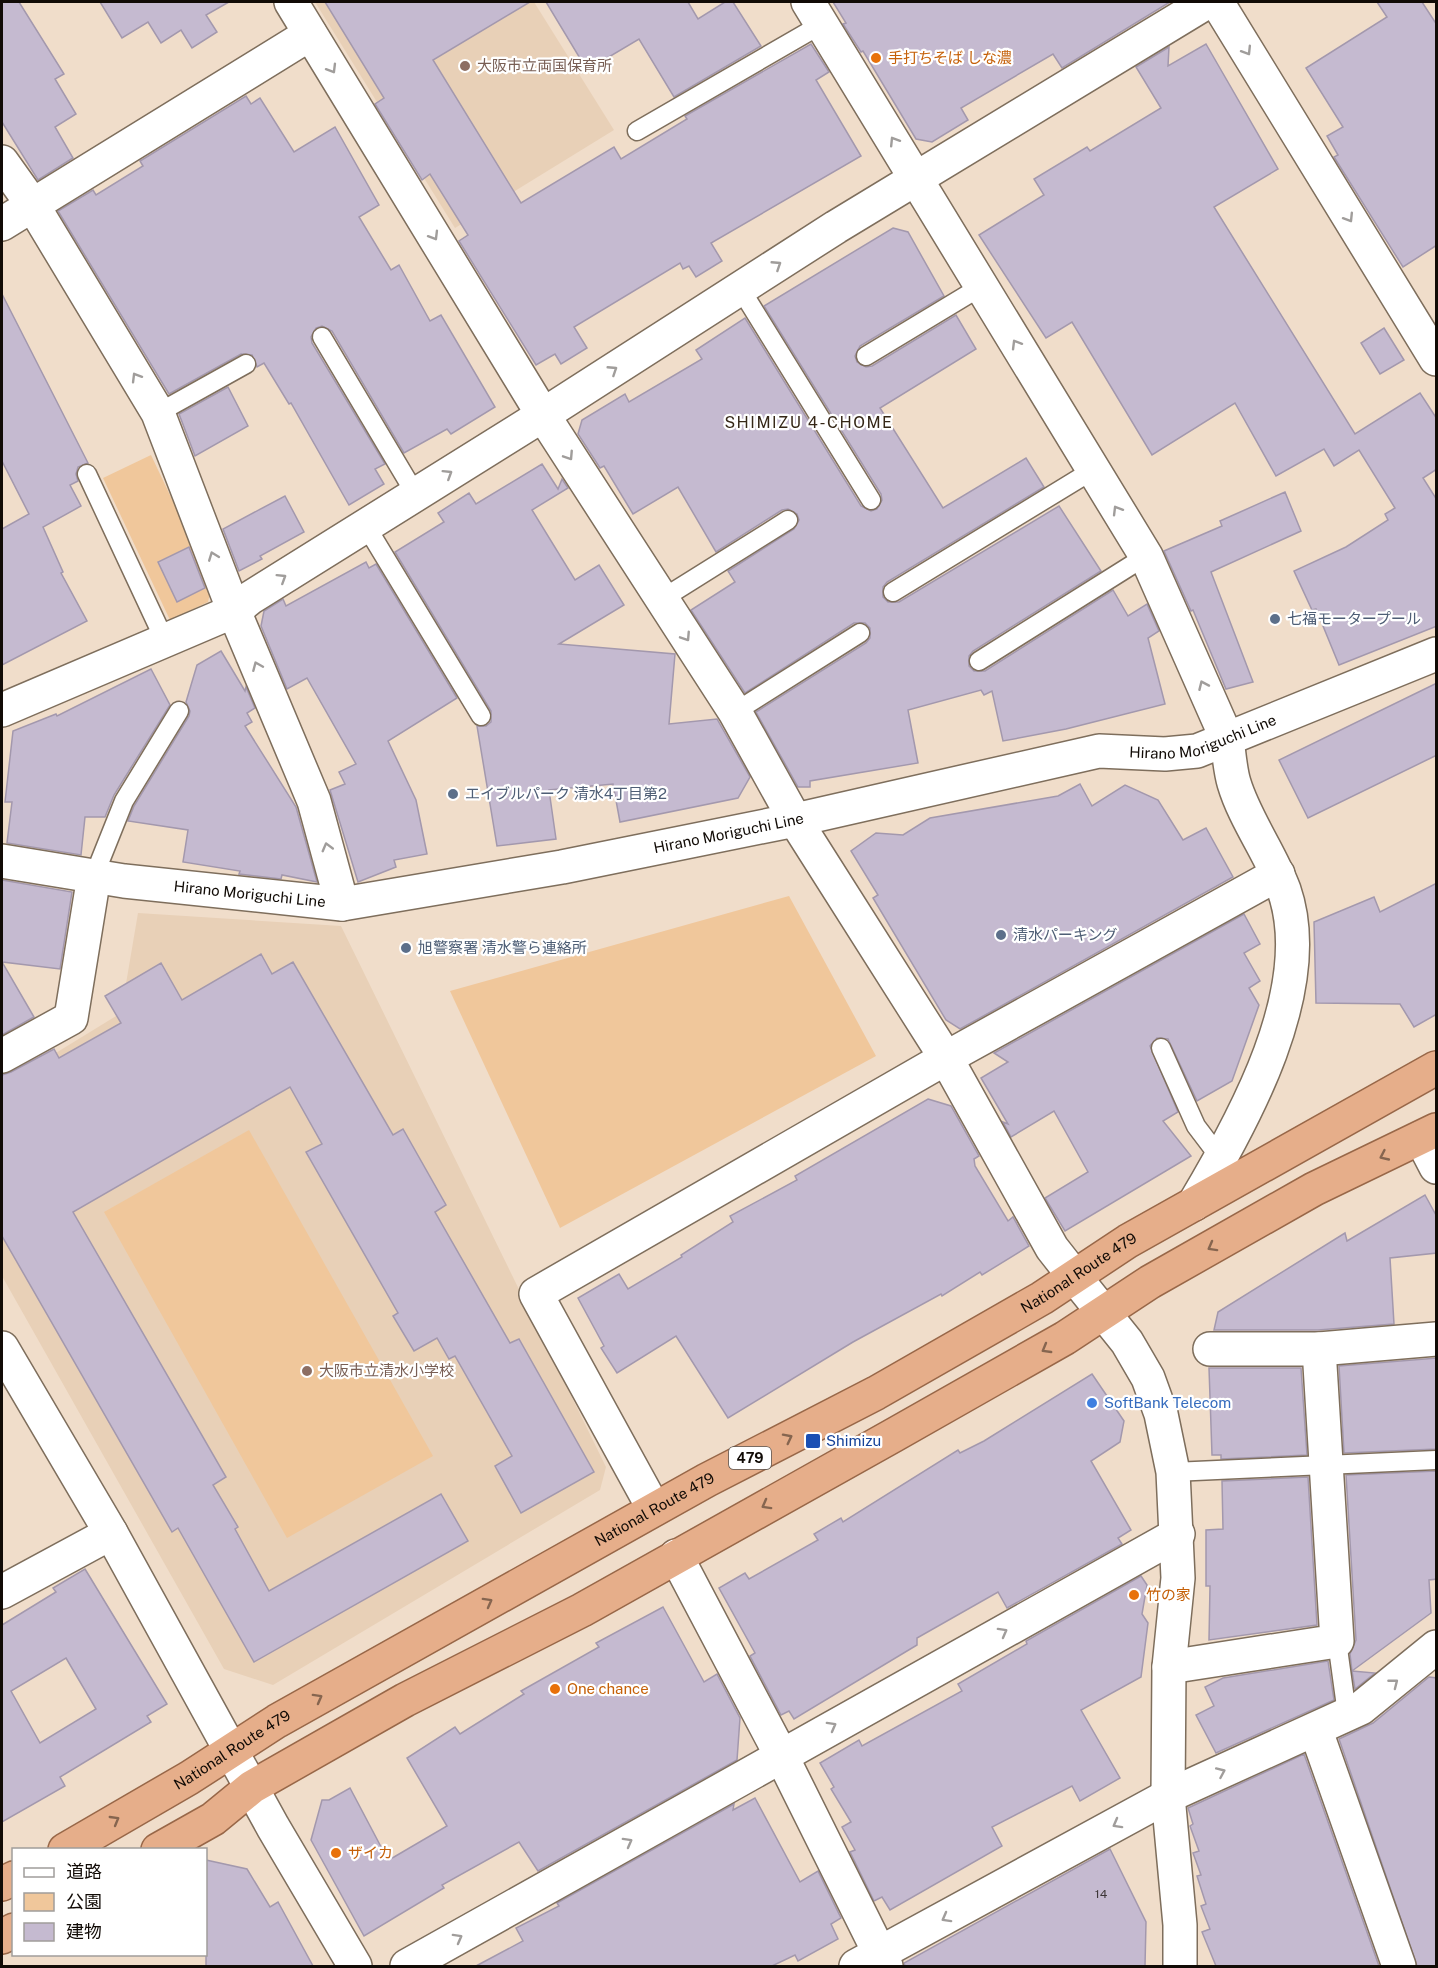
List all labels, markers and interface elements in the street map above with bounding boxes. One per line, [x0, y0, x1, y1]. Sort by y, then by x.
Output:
one-way arrow [1240, 45, 1252, 55]
place label: 手打ちそば しな濃 [888, 49, 1012, 66]
marker: 手打ちそば しな濃 [869, 51, 883, 65]
place label: 大阪市立両国保育所 [477, 57, 612, 74]
marker: 大阪市立両国保育所 [458, 59, 472, 73]
one-way arrow [324, 63, 335, 74]
one-way arrow [889, 137, 901, 147]
one-way arrow [1342, 211, 1353, 222]
one-way arrow [426, 230, 438, 240]
one-way arrow [770, 261, 781, 272]
one-way arrow [1013, 339, 1024, 350]
one-way arrow [606, 367, 617, 378]
one-way arrow [132, 373, 144, 383]
district label: SHIMIZU 4-CHOME [724, 413, 894, 432]
one-way arrow [562, 449, 573, 460]
one-way arrow [442, 470, 452, 482]
one-way arrow [1113, 506, 1125, 516]
one-way arrow [208, 551, 220, 562]
one-way arrow [276, 573, 286, 585]
place label: 七福モータープール [1287, 610, 1421, 627]
marker: 七福モータープール [1268, 612, 1282, 626]
one-way arrow [679, 630, 690, 641]
one-way arrow [252, 661, 264, 672]
one-way arrow [1198, 681, 1210, 692]
street label: Hirano Moriguchi Line [1129, 711, 1279, 762]
place label: エイブルパーク 清水4丁目第2 [465, 785, 667, 802]
marker: エイブルパーク 清水4丁目第2 [446, 787, 460, 801]
street label: Hirano Moriguchi Line [652, 809, 805, 856]
one-way arrow [322, 842, 334, 853]
street label: Hirano Moriguchi Line [173, 877, 327, 910]
place label: 清水パーキング [1013, 926, 1118, 943]
marker: 清水パーキング [994, 928, 1008, 942]
place label: 旭警察署 清水警ら連絡所 [418, 939, 587, 956]
marker: 旭警察署 清水警ら連絡所 [399, 941, 413, 955]
one-way arrow [1380, 1148, 1391, 1160]
street label: National Route 479 [1018, 1229, 1140, 1316]
one-way arrow [1208, 1240, 1218, 1251]
one-way arrow [1042, 1342, 1052, 1353]
place label: 大阪市立清水小学校 [319, 1362, 454, 1379]
marker: 大阪市立清水小学校 [300, 1364, 314, 1378]
place label: SoftBank Telecom [1104, 1394, 1231, 1411]
marker: SoftBank Telecom [1085, 1396, 1099, 1410]
marker: Shimizu [804, 1432, 822, 1450]
place label: Shimizu [826, 1432, 881, 1449]
one-way arrow [782, 1434, 792, 1445]
road number: 479 [729, 1447, 771, 1469]
street label: National Route 479 [591, 1469, 717, 1549]
one-way arrow [761, 1498, 772, 1509]
place label: 竹の家 [1146, 1586, 1191, 1603]
marker: 竹の家 [1127, 1588, 1141, 1602]
one-way arrow [482, 1598, 492, 1609]
one-way arrow [996, 1628, 1007, 1639]
place label: One chance [567, 1680, 649, 1697]
one-way arrow [1387, 1680, 1398, 1691]
marker: One chance [548, 1682, 562, 1696]
one-way arrow [312, 1693, 322, 1705]
street label: National Route 479 [171, 1706, 293, 1793]
one-way arrow [826, 1722, 836, 1734]
one-way arrow [1215, 1767, 1226, 1779]
one-way arrow [109, 1816, 119, 1828]
one-way arrow [1112, 1817, 1123, 1828]
one-way arrow [622, 1838, 632, 1849]
place label: ザイカ [348, 1844, 393, 1861]
marker: ザイカ [329, 1846, 343, 1860]
legend [12, 1848, 207, 1956]
text: 道路 [66, 1861, 102, 1882]
house number: 14 [1095, 1887, 1108, 1901]
text: 公園 [66, 1891, 102, 1912]
one-way arrow [942, 1911, 952, 1922]
text: 建物 [66, 1921, 102, 1942]
one-way arrow [452, 1934, 462, 1945]

